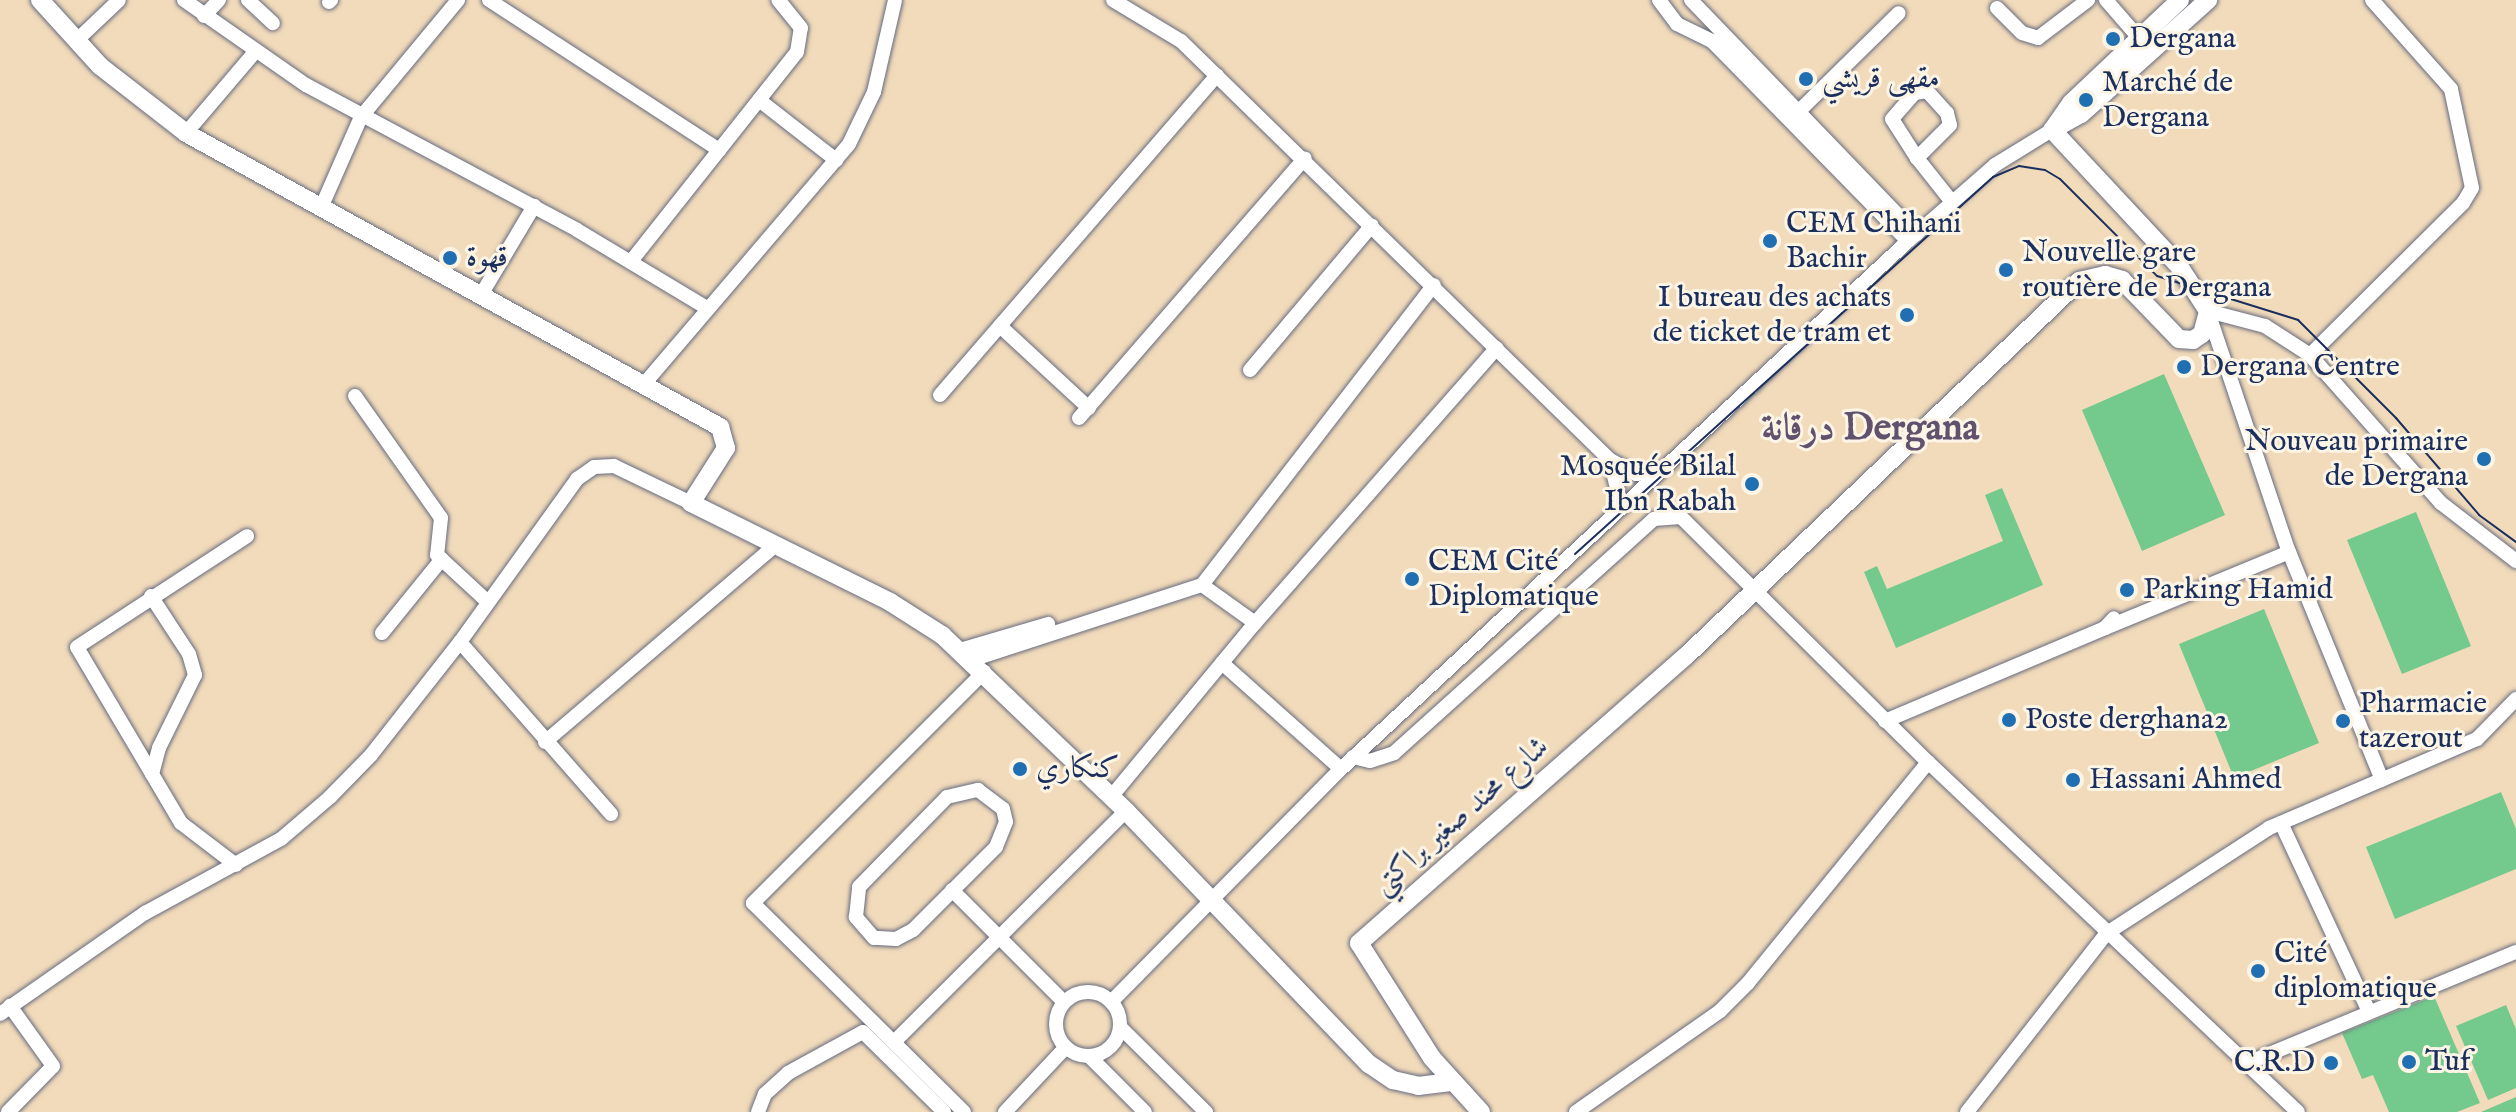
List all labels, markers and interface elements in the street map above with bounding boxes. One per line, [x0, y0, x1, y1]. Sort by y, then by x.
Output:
place label: Dergana [2129, 21, 2236, 57]
marker: Dergana [2104, 30, 2122, 48]
place label: مقهى قريشي [1822, 61, 1940, 97]
place label: Marché de Dergana [2102, 65, 2233, 136]
marker: مقهى قريشي [1797, 70, 1815, 88]
marker: Marché de Dergana [2077, 91, 2095, 109]
place label: CEM Chihani Bachir [1786, 206, 1961, 276]
marker: CEM Chihani Bachir [1761, 232, 1779, 250]
place label: Nouvelle gare routière de Dergana [2022, 235, 2271, 306]
place label: قهوة [466, 240, 508, 276]
marker: قهوة [441, 249, 459, 267]
marker: Nouvelle gare routière de Dergana [1997, 261, 2015, 279]
place label: I bureau des achats de ticket de tram et [1653, 280, 1891, 350]
marker: I bureau des achats de ticket de tram et [1898, 306, 1916, 324]
place label: Dergana Centre [2200, 349, 2400, 385]
marker: Dergana Centre [2175, 358, 2193, 376]
district label: درقانة Dergana [1761, 407, 1979, 453]
place label: Nouveau primaire de Dergana [2245, 424, 2468, 494]
place label: Mosquée Bilal Ibn Rabah [1560, 449, 1736, 520]
marker: Nouveau primaire de Dergana [2475, 450, 2493, 468]
marker: Mosquée Bilal Ibn Rabah [1743, 475, 1761, 493]
place label: CEM Cité Diplomatique [1428, 544, 1599, 614]
marker: CEM Cité Diplomatique [1403, 570, 1421, 588]
place label: Parking Hamid [2143, 572, 2333, 608]
marker: Parking Hamid [2118, 581, 2136, 599]
place label: Pharmacie tazerout [2359, 686, 2487, 756]
place label: Poste derghana2 [2025, 702, 2228, 738]
marker: Poste derghana2 [2000, 711, 2018, 729]
marker: Pharmacie tazerout [2334, 712, 2352, 730]
street label: شارع محند صغير براكتي [1365, 730, 1557, 902]
place label: كنكاري [1036, 751, 1119, 787]
marker: كنكاري [1011, 760, 1029, 778]
place label: Hassani Ahmed [2089, 762, 2281, 798]
marker: Hassani Ahmed [2064, 771, 2082, 789]
place label: Cité diplomatique [2274, 936, 2437, 1006]
marker: Cité diplomatique [2249, 962, 2267, 980]
place label: Tuf [2425, 1044, 2471, 1080]
place label: C.R.D [2234, 1045, 2315, 1081]
marker: Tuf [2400, 1053, 2418, 1071]
marker: C.R.D [2322, 1054, 2340, 1072]

